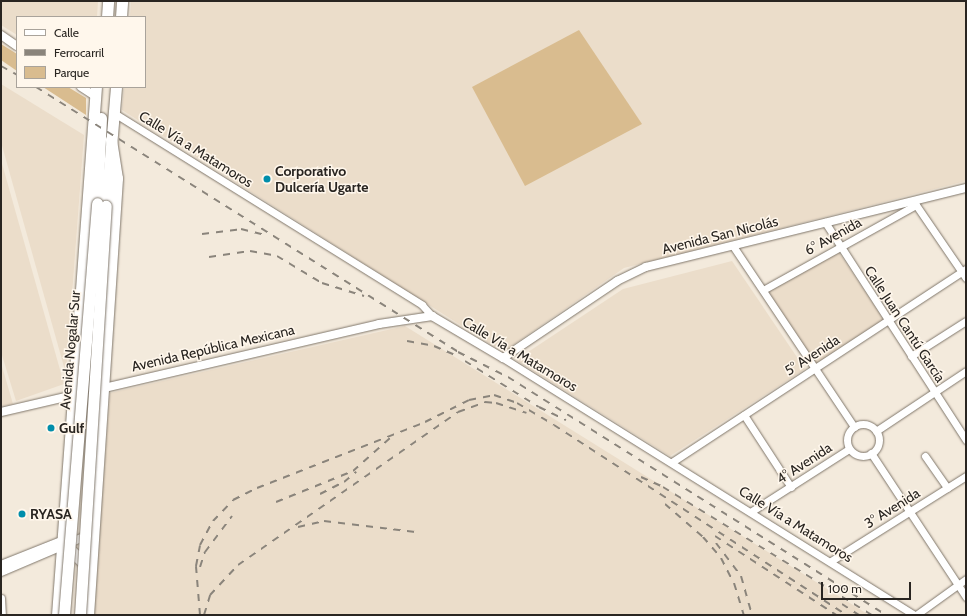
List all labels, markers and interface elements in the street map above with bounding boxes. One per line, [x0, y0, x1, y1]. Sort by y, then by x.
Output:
legend [16, 16, 146, 88]
text: Calle [54, 25, 79, 40]
text: Ferrocarril [54, 45, 104, 60]
text: Parque [54, 65, 89, 80]
street label: Calle Vía a Matamoros [136, 107, 256, 191]
place label: Corporativo Dulcería Ugarte [275, 163, 368, 196]
marker: Corporativo Dulcería Ugarte [262, 174, 272, 184]
street label: Avenida San Nicolás [660, 212, 780, 258]
street label: 6° Avenida [802, 214, 864, 258]
street label: Calle Juan Cantú García [861, 263, 949, 385]
street label: Avenida Nogalar Sur [56, 290, 84, 410]
street label: Calle Vía a Matamoros [459, 313, 581, 395]
street label: Avenida República Mexicana [130, 321, 296, 375]
street label: 5° Avenida [781, 331, 843, 379]
place label: Gulf [59, 420, 84, 436]
marker: Gulf [46, 423, 56, 433]
street label: 4° Avenida [773, 439, 835, 487]
street label: Calle Vía a Matamoros [736, 482, 856, 566]
street label: 3° Avenida [861, 484, 923, 532]
place label: RYASA [30, 506, 72, 522]
marker: RYASA [17, 509, 27, 519]
scale bar [823, 574, 913, 600]
text: 100 m [828, 581, 862, 596]

